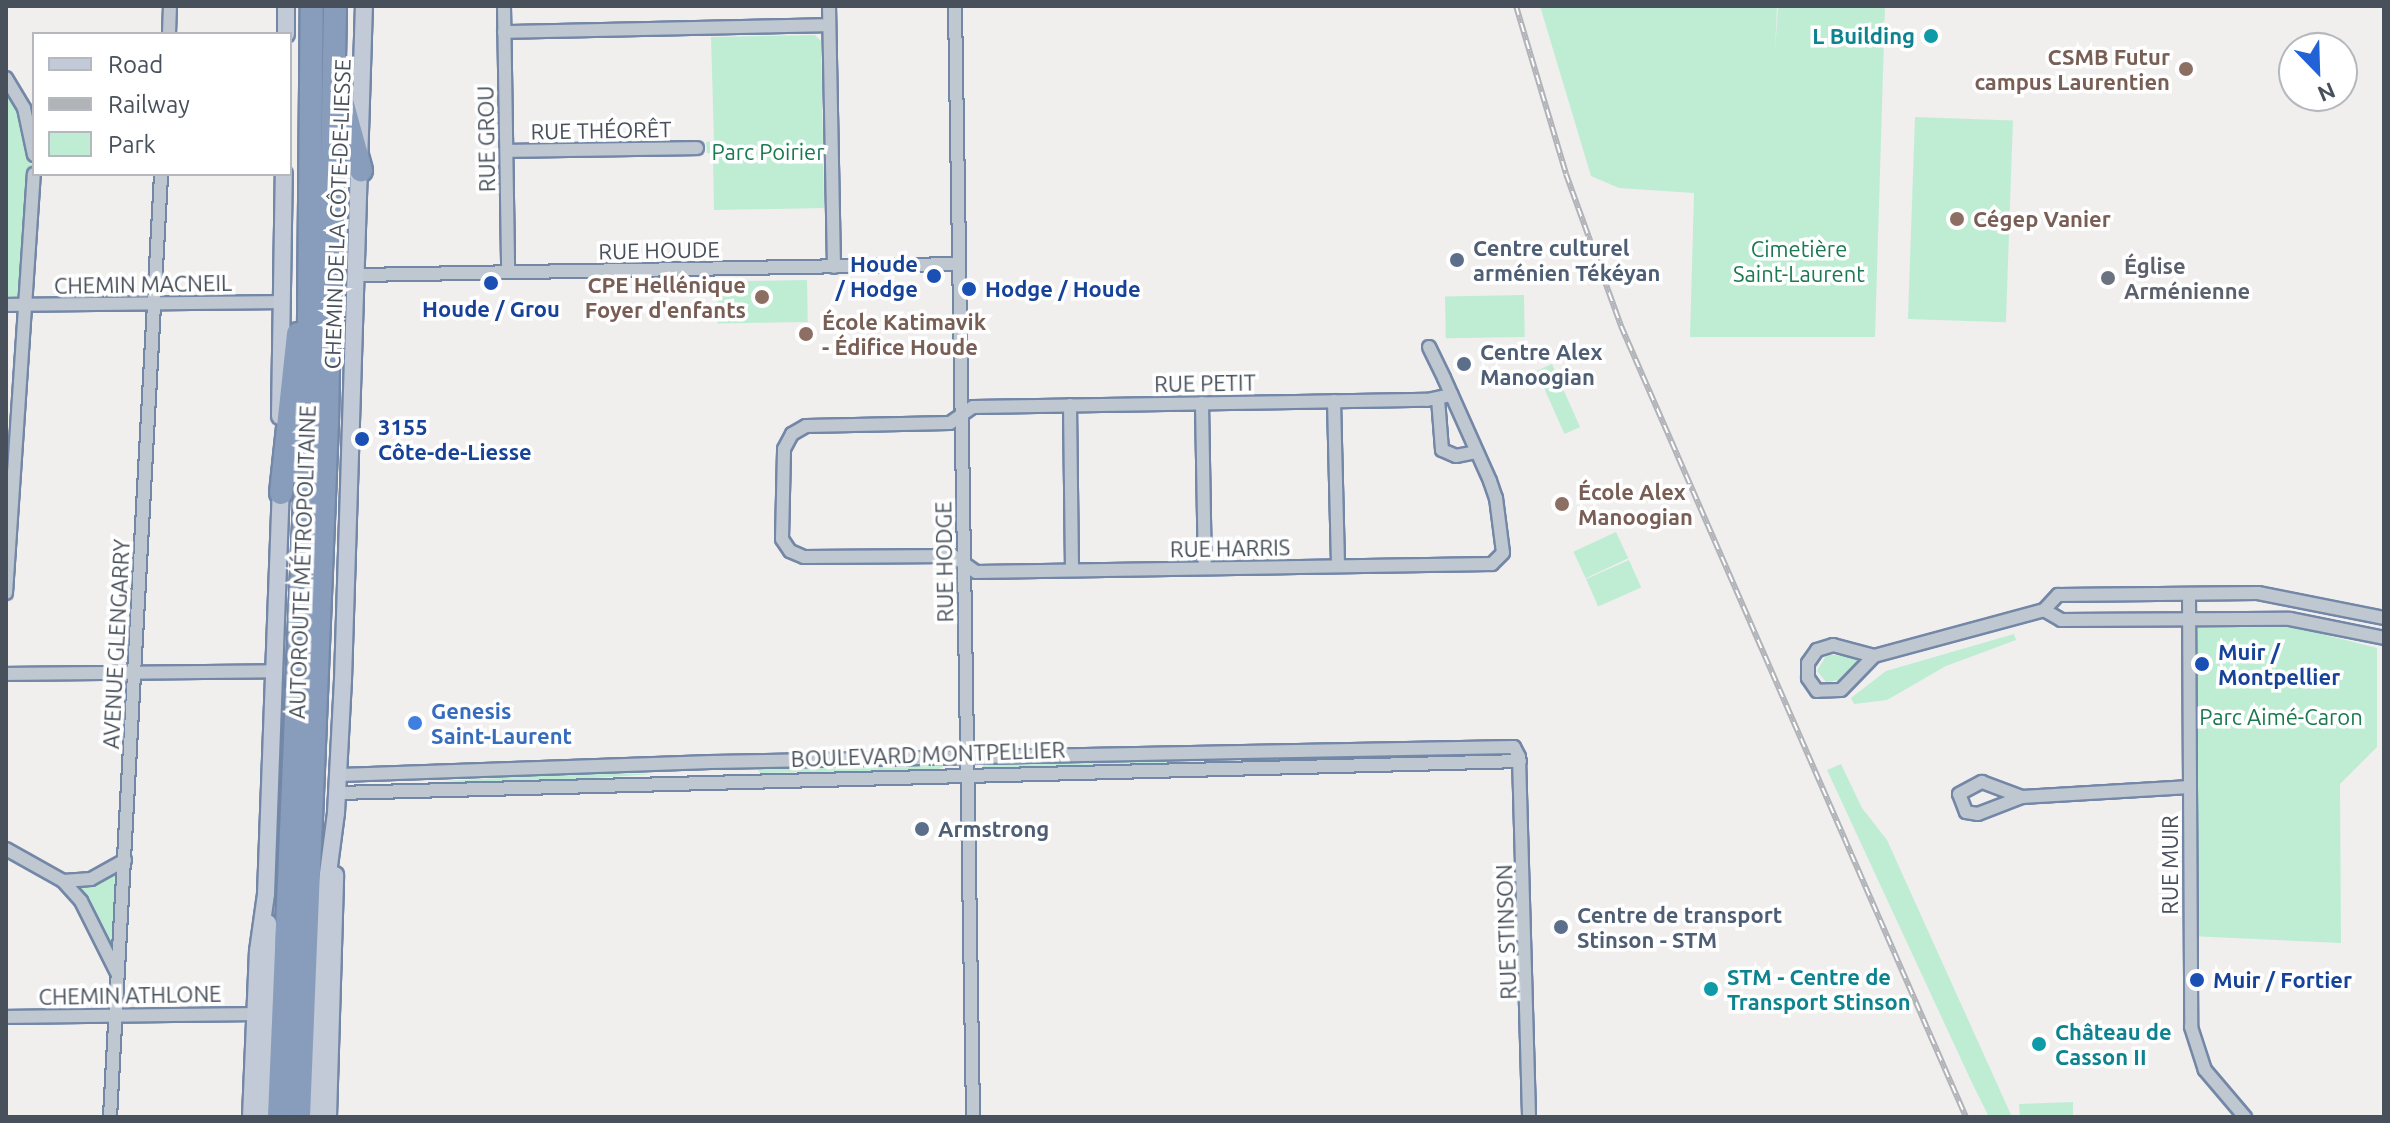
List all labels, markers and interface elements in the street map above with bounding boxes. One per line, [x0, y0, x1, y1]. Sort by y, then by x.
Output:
place label: L Building [1812, 23, 1915, 49]
marker: L Building [1922, 27, 1940, 45]
legend [32, 32, 292, 176]
north arrow [2278, 32, 2358, 112]
place label: CSMB Futur campus Laurentien [1974, 43, 2170, 94]
text: Road [108, 51, 163, 78]
street label: CHEMIN DE LA CÔTE-DE-LIESSE [318, 58, 356, 370]
marker: CSMB Futur campus Laurentien [2177, 60, 2195, 78]
text: N [2314, 78, 2339, 107]
street label: RUE GROU [472, 86, 500, 192]
text: Railway [108, 91, 190, 118]
street label: RUE THÉORÊT [530, 116, 672, 144]
text: Park [108, 131, 156, 158]
park label: Parc Poirier [711, 139, 825, 165]
place label: Cégep Vanier [1973, 206, 2111, 232]
marker: Cégep Vanier [1948, 210, 1966, 228]
place label: Centre culturel arménien Tékéyan [1473, 234, 1660, 286]
park label: Cimetière Saint-Laurent [1733, 235, 1865, 286]
street label: RUE HOUDE [598, 236, 720, 264]
place label: Houde / Hodge [836, 250, 918, 302]
marker: Centre culturel arménien Tékéyan [1448, 251, 1466, 269]
place label: Église Arménienne [2124, 252, 2250, 304]
marker: Houde / Hodge [925, 267, 943, 285]
street label: CHEMIN MACNEIL [54, 269, 232, 299]
marker: Église Arménienne [2099, 269, 2117, 287]
place label: CPE Hellénique Foyer d'enfants [585, 271, 746, 322]
marker: Houde / Grou [482, 274, 500, 292]
place label: Hodge / Houde [985, 276, 1141, 302]
marker: Hodge / Houde [960, 280, 978, 298]
marker: CPE Hellénique Foyer d'enfants [753, 288, 771, 306]
place label: Houde / Grou [422, 296, 560, 322]
place label: École Katimavik - Édifice Houde [822, 308, 986, 360]
marker: École Katimavik - Édifice Houde [797, 325, 815, 343]
place label: Centre Alex Manoogian [1480, 338, 1602, 390]
marker: Centre Alex Manoogian [1455, 355, 1473, 373]
street label: RUE PETIT [1154, 369, 1256, 397]
street label: AUTOROUTE MÉTROPOLITAINE [283, 405, 321, 719]
place label: 3155 Côte-de-Liesse [378, 413, 532, 464]
marker: 3155 Côte-de-Liesse [353, 430, 371, 448]
place label: École Alex Manoogian [1578, 478, 1693, 530]
marker: École Alex Manoogian [1553, 495, 1571, 513]
street label: RUE HODGE [930, 501, 958, 623]
street label: RUE HARRIS [1170, 534, 1290, 562]
street label: AVENUE GLENGARRY [97, 538, 135, 750]
place label: Muir / Montpellier [2218, 638, 2340, 690]
marker: Muir / Montpellier [2193, 655, 2211, 673]
place label: Genesis Saint-Laurent [431, 697, 572, 748]
park label: Parc Aimé-Caron [2199, 704, 2363, 730]
marker: Genesis Saint-Laurent [406, 714, 424, 732]
street label: BOULEVARD MONTPELLIER [790, 736, 1066, 772]
street label: RUE MUIR [2157, 815, 2183, 915]
place label: Armstrong [938, 816, 1049, 842]
marker: Armstrong [913, 820, 931, 838]
street label: RUE STINSON [1490, 864, 1522, 1000]
place label: Centre de transport Stinson - STM [1577, 901, 1782, 952]
marker: Centre de transport Stinson - STM [1552, 918, 1570, 936]
place label: STM - Centre de Transport Stinson [1727, 963, 1911, 1014]
place label: Muir / Fortier [2213, 967, 2352, 993]
marker: Muir / Fortier [2188, 971, 2206, 989]
street label: CHEMIN ATHLONE [38, 980, 222, 1010]
marker: STM - Centre de Transport Stinson [1702, 980, 1720, 998]
place label: Château de Casson II [2055, 1018, 2172, 1070]
marker: Château de Casson II [2030, 1035, 2048, 1053]

